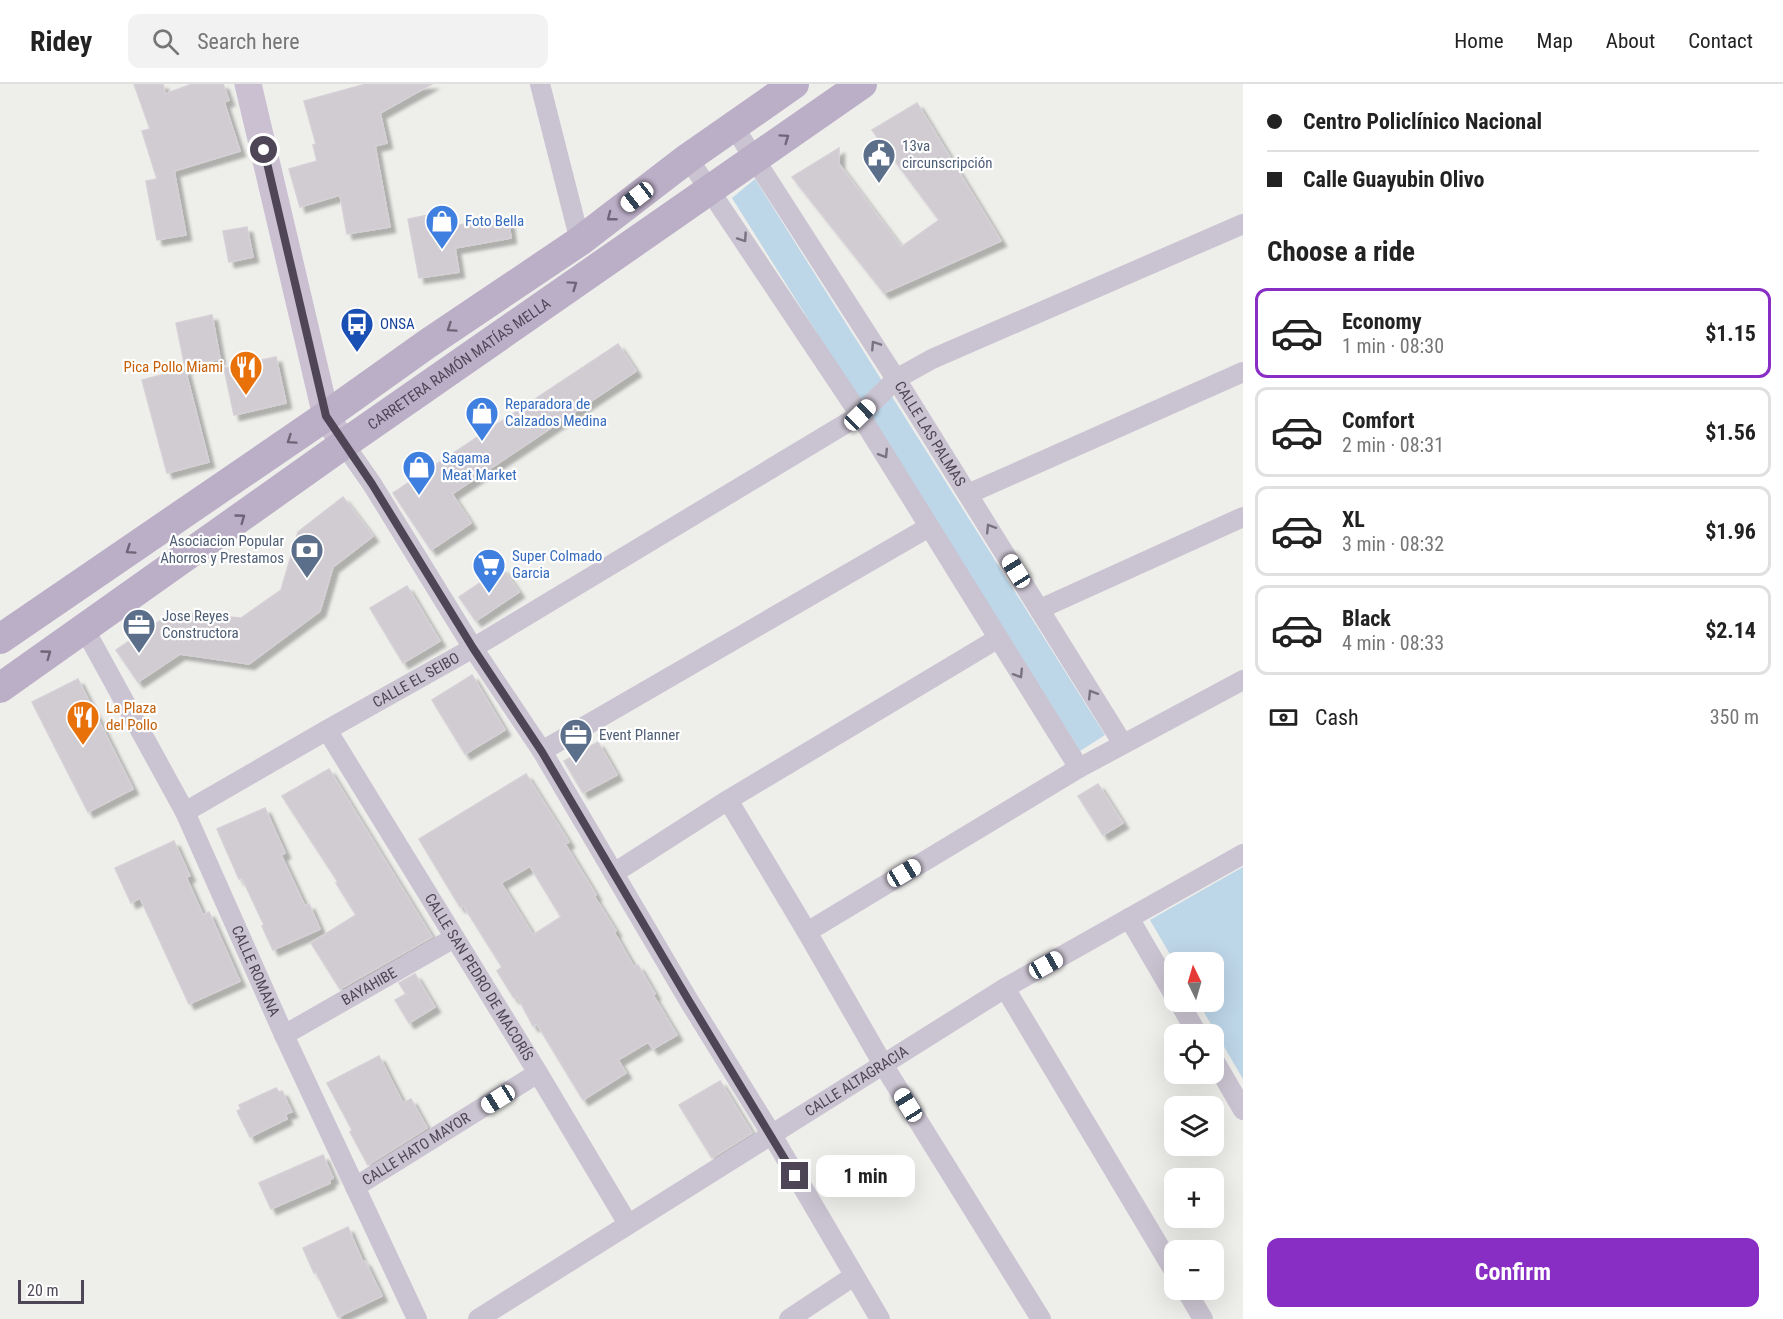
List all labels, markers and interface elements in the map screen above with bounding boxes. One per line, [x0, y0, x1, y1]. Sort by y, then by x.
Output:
search box [128, 14, 548, 68]
text: Ridey [30, 25, 92, 58]
icon: search [149, 25, 182, 58]
text: Search here [197, 29, 299, 54]
text: Home [1454, 29, 1504, 53]
text: Map [1537, 29, 1573, 53]
text: About [1606, 29, 1655, 53]
text: Contact [1688, 29, 1753, 53]
text: Centro Policlínico Nacional [1303, 109, 1542, 134]
one-way arrow [778, 134, 789, 145]
route start [250, 136, 277, 163]
public building icon: 13va circunscripción [861, 137, 897, 184]
place label: 13va circunscripción [902, 137, 993, 172]
text: Calle Guayubin Olivo [1303, 167, 1484, 192]
car [617, 179, 657, 215]
shop icon: Foto Bella [424, 203, 460, 250]
one-way arrow [607, 210, 618, 221]
place label: Foto Bella [465, 212, 524, 230]
one-way arrow [735, 232, 746, 243]
text: Choose a ride [1267, 236, 1415, 268]
one-way arrow [567, 281, 578, 292]
street label: CARRETERA RAMÓN MATÍAS MELLA [364, 294, 554, 434]
bus stop icon: ONSA [339, 306, 375, 353]
icon: car [1270, 306, 1324, 360]
text: Economy [1342, 309, 1422, 334]
place label: ONSA [380, 315, 415, 333]
one-way arrow [446, 321, 457, 332]
text: $1.15 [1705, 321, 1756, 346]
text: 1 min · 08:30 [1342, 334, 1444, 358]
one-way arrow [871, 341, 882, 352]
restaurant icon: Pica Pollo Miami [228, 349, 264, 396]
place label: Pica Pollo Miami [123, 358, 223, 376]
street label: CALLE LAS PALMAS [891, 378, 970, 490]
shop icon: Reparadora de Calzados Medina [464, 395, 500, 442]
place label: Reparadora de Calzados Medina [505, 395, 607, 430]
car [841, 396, 879, 434]
icon: car [1270, 405, 1324, 459]
text: Comfort [1342, 408, 1415, 433]
text: $1.56 [1705, 420, 1756, 445]
one-way arrow [287, 433, 298, 444]
text: 2 min · 08:31 [1342, 433, 1444, 457]
one-way arrow [876, 448, 888, 458]
shop icon: Sagama Meat Market [401, 449, 437, 496]
place label: Sagama Meat Market [442, 449, 517, 484]
icon: car [1270, 504, 1324, 558]
text: XL [1342, 507, 1365, 532]
one-way arrow [235, 514, 246, 525]
text: $1.96 [1705, 519, 1756, 544]
one-way arrow [985, 524, 997, 534]
place label: Asociacion Popular Ahorros y Prestamos [160, 532, 284, 567]
bank icon: Asociacion Popular Ahorros y Prestamos [289, 532, 325, 579]
text: 3 min · 08:32 [1342, 532, 1444, 556]
one-way arrow [126, 543, 137, 554]
supermarket icon: Super Colmado Garcia [471, 547, 507, 594]
place label: Super Colmado Garcia [512, 547, 602, 582]
car [999, 551, 1033, 591]
icon: car [1270, 603, 1324, 657]
text: Black [1342, 606, 1391, 631]
office icon: Jose Reyes Constructora [121, 607, 157, 654]
place label: Jose Reyes Constructora [162, 607, 239, 642]
text: $2.14 [1705, 618, 1756, 643]
text: 4 min · 08:33 [1342, 631, 1444, 655]
street label: CALLE EL SEIBO [369, 649, 463, 712]
one-way arrow [41, 650, 52, 661]
one-way arrow [1012, 668, 1024, 678]
one-way arrow [1088, 690, 1100, 700]
restaurant icon: La Plaza del Pollo [65, 699, 101, 746]
place label: La Plaza del Pollo [106, 699, 158, 734]
icon: cash [1267, 701, 1300, 734]
text: Cash [1315, 705, 1359, 730]
text: 350 m [1710, 705, 1759, 729]
office icon: Event Planner [558, 717, 594, 764]
place label: Event Planner [599, 726, 680, 744]
car [884, 856, 924, 890]
street label: CALLE SAN PEDRO DE MACORÍS [421, 890, 537, 1064]
street label: CALLE ROMANA [228, 923, 284, 1020]
car [1026, 948, 1066, 982]
north arrow [1164, 952, 1224, 1012]
map controls [1164, 952, 1224, 1300]
street label: BAYAHIBE [338, 964, 400, 1009]
button: locate [1164, 1024, 1224, 1084]
street label: CALLE ALTAGRACIA [802, 1042, 912, 1120]
car [478, 1082, 518, 1116]
car [891, 1085, 925, 1125]
button: layers [1164, 1096, 1224, 1156]
street label: CALLE HATO MAYOR [359, 1109, 473, 1189]
callout: 1 min [816, 1155, 915, 1197]
route end [781, 1162, 808, 1189]
text: 1 min [843, 1164, 888, 1188]
button: + [1164, 1168, 1224, 1228]
button: Confirm [1267, 1238, 1759, 1307]
button: − [1164, 1240, 1224, 1300]
scale bar [18, 1277, 84, 1304]
text: 20 m [27, 1281, 59, 1300]

